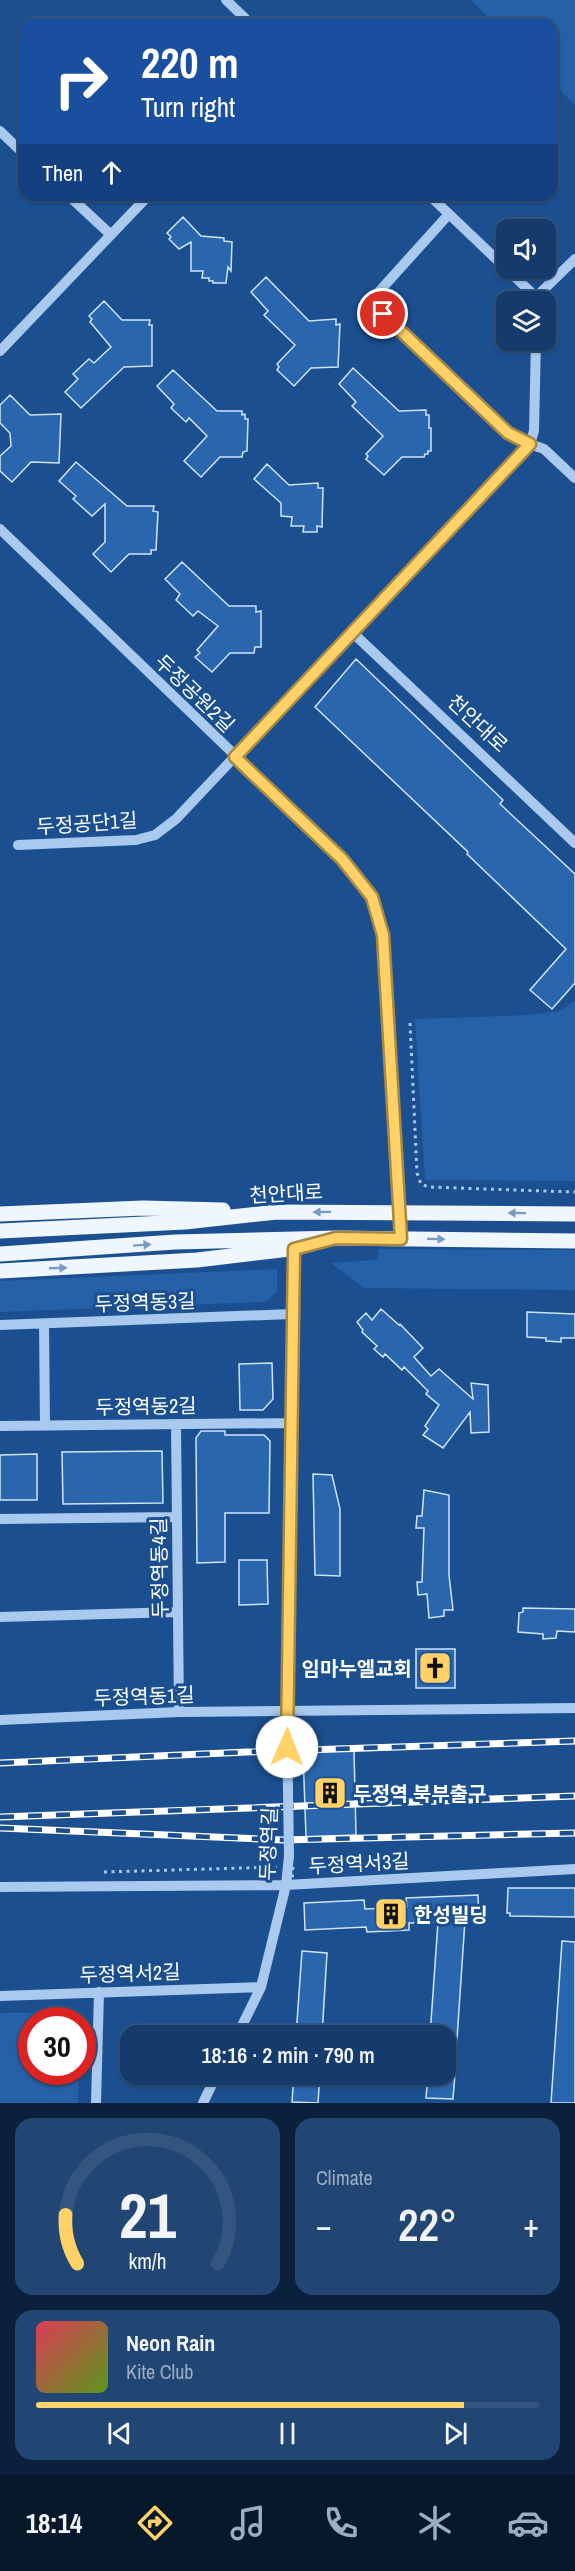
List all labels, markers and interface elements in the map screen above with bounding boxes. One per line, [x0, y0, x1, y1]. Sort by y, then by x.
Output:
text: 220 m [141, 35, 239, 91]
icon: right [42, 42, 120, 120]
text: Turn right [141, 89, 235, 125]
icon: ahead [95, 156, 128, 189]
text: Then [42, 158, 83, 188]
map controls [496, 219, 556, 351]
button: sound [496, 219, 556, 279]
pin [357, 288, 408, 339]
button: layers [496, 291, 556, 351]
icon: arrive [366, 297, 399, 330]
street label: 두정공원2길 [149, 648, 241, 738]
street label: 천안대로 [442, 688, 514, 758]
street label: 두정공단1길 [36, 806, 138, 840]
street label: 천안대로 [249, 1178, 323, 1208]
one-way arrow [312, 1207, 331, 1217]
one-way arrow [507, 1208, 526, 1218]
one-way arrow [427, 1235, 446, 1244]
one-way arrow [133, 1240, 152, 1250]
one-way arrow [49, 1264, 68, 1273]
street label: 두정역동3길 [94, 1287, 196, 1317]
street label: 두정역동2길 [95, 1392, 197, 1420]
street label: 두정역동4길 [145, 1517, 173, 1619]
church icon: 임마누엘교회 [417, 1650, 453, 1686]
place label: 임마누엘교회 [302, 1655, 412, 1682]
street label: 두정역동1길 [93, 1681, 195, 1711]
position arrow [255, 1715, 319, 1779]
building icon: 두정역 북부출구 [312, 1775, 348, 1811]
place label: 두정역 북부출구 [353, 1780, 486, 1807]
street label: 두정역길 [253, 1807, 283, 1881]
street label: 두정역서3길 [308, 1847, 410, 1879]
building icon: 한성빌딩 [373, 1896, 409, 1932]
place label: 한성빌딩 [414, 1901, 488, 1928]
street label: 두정역서2길 [79, 1958, 181, 1988]
speed limit sign: 30 [18, 2007, 96, 2085]
text: 18:16 · 2 min · 790 m [201, 2040, 375, 2070]
text: Climate [316, 2164, 373, 2191]
text: 21 [119, 2173, 176, 2257]
text: 22° [398, 2194, 457, 2255]
text: − [316, 2203, 332, 2247]
text: + [523, 2203, 539, 2247]
text: km/h [128, 2247, 167, 2276]
text: Neon Rain [126, 2328, 215, 2358]
text: Kite Club [126, 2358, 193, 2385]
icon: previous [103, 2417, 136, 2450]
icon: pause [271, 2417, 304, 2450]
icon: next [439, 2417, 472, 2450]
icon: directions [134, 2502, 176, 2544]
icon: music [227, 2502, 269, 2544]
icon: phone [320, 2502, 362, 2544]
icon: climate [414, 2502, 456, 2544]
icon: car [507, 2502, 549, 2544]
text: 18:14 [26, 2505, 82, 2541]

